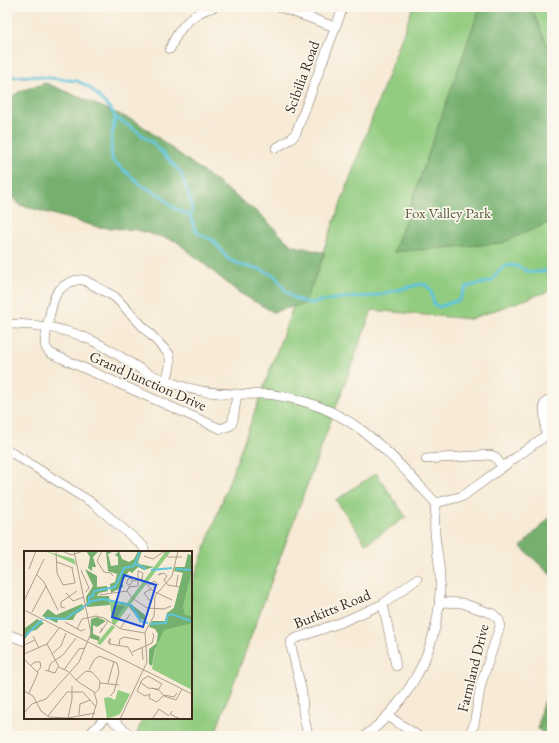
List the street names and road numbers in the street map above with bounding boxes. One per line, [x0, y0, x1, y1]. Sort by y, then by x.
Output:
street label: Scibilia Road [280, 38, 324, 116]
street label: Grand Junction Drive [87, 346, 210, 415]
street label: Burkitts Road [291, 584, 373, 633]
street label: Farmland Drive [452, 622, 493, 714]

